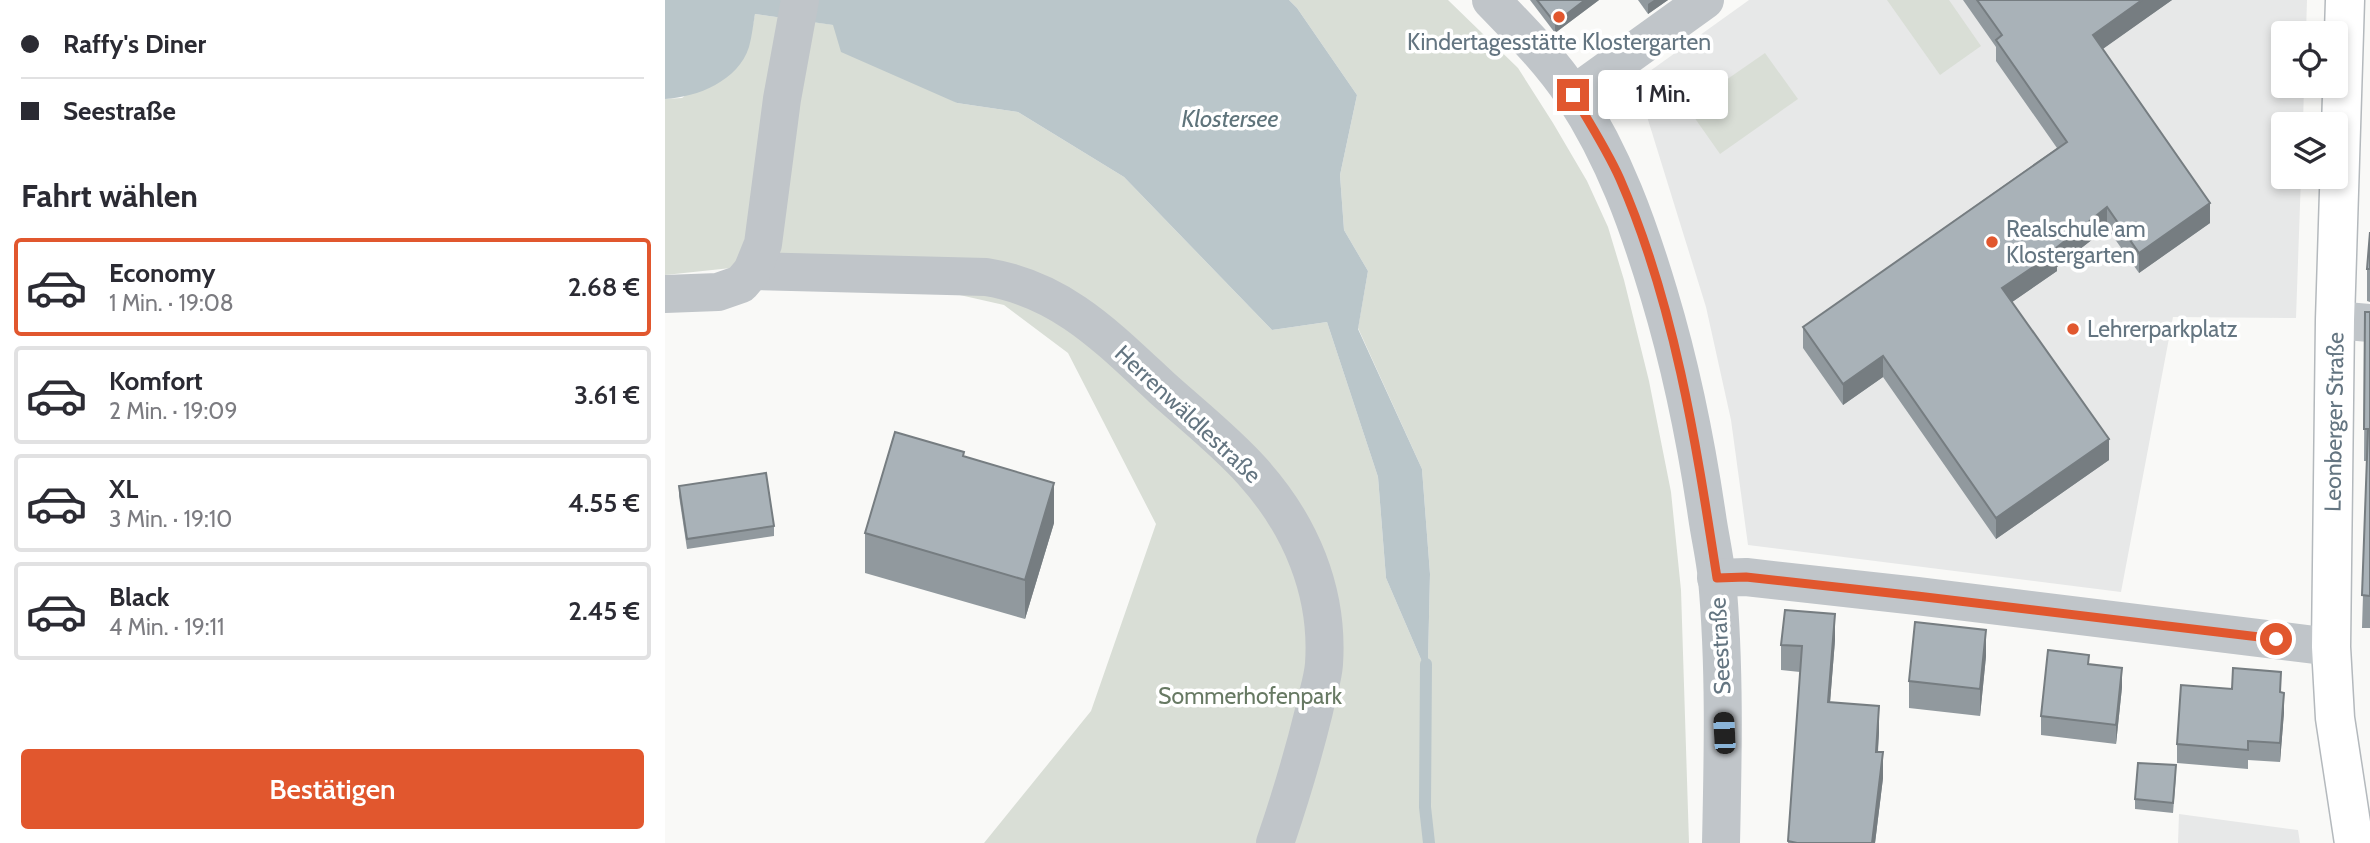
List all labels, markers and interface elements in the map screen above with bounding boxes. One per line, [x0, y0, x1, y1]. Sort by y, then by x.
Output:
marker: Kindertagesstätte Klostergarten [1551, 9, 1567, 25]
map controls [2271, 21, 2348, 189]
button: locate [2271, 21, 2348, 98]
text: Raffy's Diner [63, 28, 206, 60]
place label: Kindertagesstätte Klostergarten [1407, 28, 1711, 56]
callout: 1 Min. [1597, 70, 1727, 119]
route end [1557, 79, 1589, 111]
text: 1 Min. [1635, 80, 1691, 108]
text: Seestraße [63, 95, 176, 127]
water label: Klostersee [1181, 104, 1279, 133]
button: layers [2271, 112, 2348, 189]
text: Fahrt wählen [21, 176, 198, 215]
place label: Realschule am Klostergarten [2006, 215, 2146, 269]
marker: Realschule am Klostergarten [1984, 234, 2000, 250]
icon: car [25, 256, 88, 319]
text: Economy [109, 257, 215, 289]
text: 2.68 € [568, 271, 640, 303]
text: 1 Min. · 19:08 [109, 289, 234, 317]
place label: Lehrerparkplatz [2087, 315, 2238, 343]
marker: Lehrerparkplatz [2065, 321, 2081, 337]
street label: Leonberger Straße [2318, 332, 2350, 512]
street label: Herrenwäldlestraße [1109, 339, 1267, 489]
icon: car [25, 364, 88, 427]
text: Komfort [109, 365, 203, 397]
text: 3.61 € [574, 379, 640, 411]
text: 2 Min. · 19:09 [109, 397, 237, 425]
icon: car [25, 472, 88, 535]
text: XL [109, 473, 138, 505]
text: 4.55 € [568, 487, 640, 519]
text: 3 Min. · 19:10 [109, 505, 232, 533]
icon: car [25, 580, 88, 643]
text: Black [109, 581, 169, 613]
text: 2.45 € [568, 595, 640, 627]
street label: Seestraße [1703, 596, 1737, 695]
text: 4 Min. · 19:11 [109, 613, 225, 641]
route start [2260, 623, 2292, 655]
park label: Sommerhofenpark [1158, 682, 1343, 710]
car [1713, 711, 1736, 755]
button: Bestätigen [21, 749, 644, 829]

